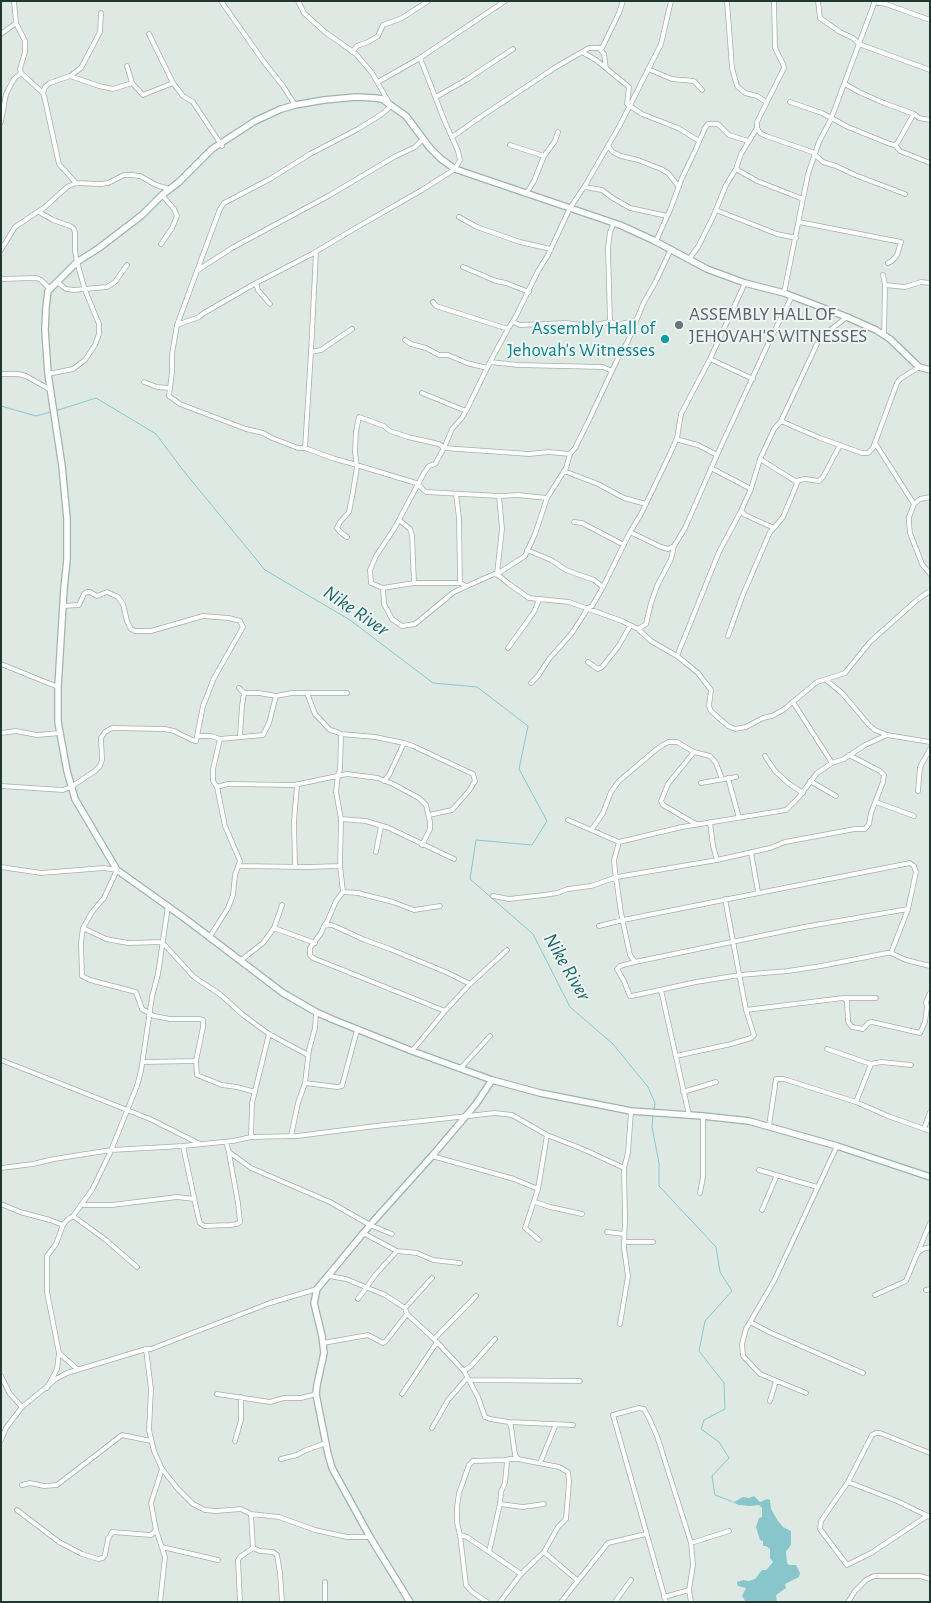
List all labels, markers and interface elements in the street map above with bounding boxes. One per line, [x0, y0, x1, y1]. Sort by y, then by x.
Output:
place label: ASSEMBLY HALL OF JEHOVAH'S WITNESSES [689, 303, 867, 347]
place label: Assembly Hall of Jehovah's Witnesses [507, 317, 655, 361]
marker: ASSEMBLY HALL OF JEHOVAH'S WITNESSES [673, 319, 685, 331]
marker: Assembly Hall of Jehovah's Witnesses [659, 333, 671, 345]
water label: Nike River [319, 580, 393, 642]
water label: Nike River [538, 929, 596, 1005]

